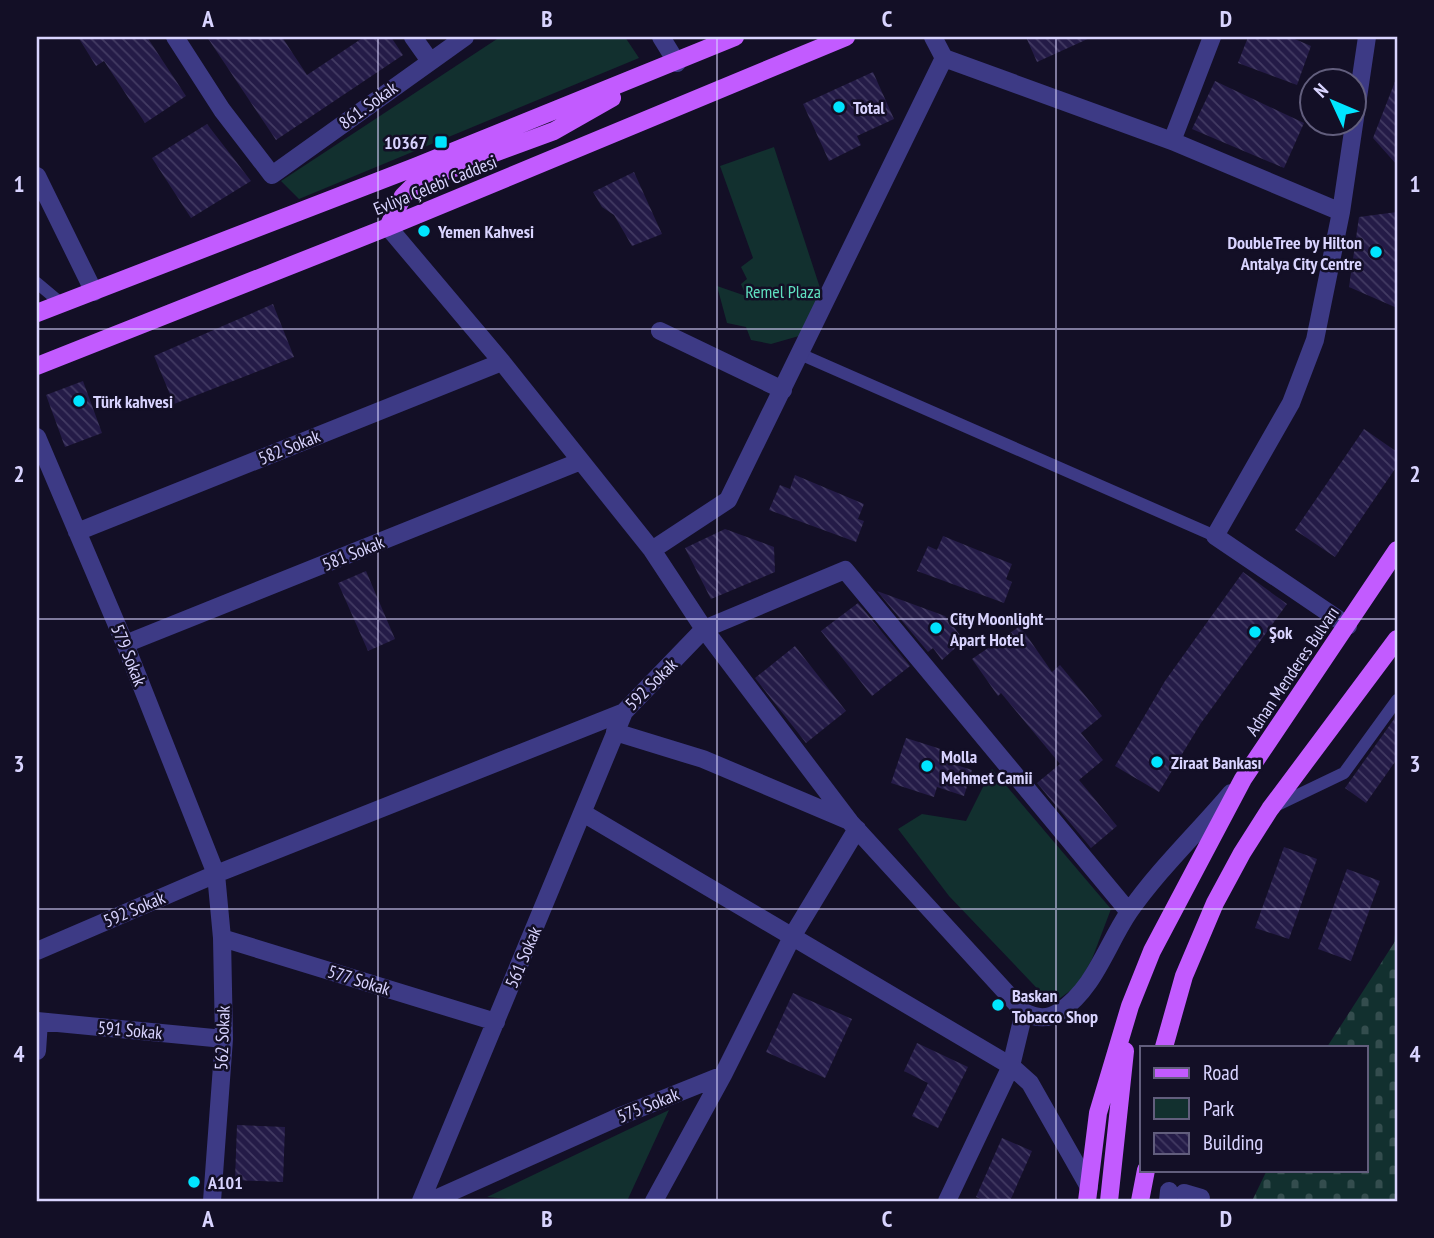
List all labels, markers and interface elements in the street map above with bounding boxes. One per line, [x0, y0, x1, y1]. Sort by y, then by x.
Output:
text: A [201, 4, 214, 33]
text: B [541, 4, 553, 33]
text: C [882, 4, 893, 33]
text: D [1220, 4, 1232, 33]
north arrow [1298, 66, 1368, 136]
street label: 861. Sokak [334, 76, 402, 134]
text: N [1309, 78, 1333, 102]
place label: Total [853, 96, 885, 119]
marker: Total [831, 99, 847, 115]
place label: 10367 [384, 131, 427, 154]
marker: 10367 [433, 134, 449, 150]
street label: Evliya Çelebi Caddesi [370, 150, 500, 220]
text: 1 [14, 169, 25, 198]
text: 1 [1410, 169, 1421, 198]
place label: Yemen Kahvesi [437, 220, 534, 243]
marker: Yemen Kahvesi [416, 223, 432, 239]
place label: DoubleTree by Hilton Antalya City Centre [1227, 231, 1362, 275]
marker: DoubleTree by Hilton Antalya City Centre [1368, 244, 1384, 260]
park label: Remel Plaza [745, 280, 821, 303]
place label: Türk kahvesi [93, 390, 173, 413]
marker: Türk kahvesi [71, 393, 87, 409]
street label: 582 Sokak [255, 424, 323, 470]
text: 2 [14, 459, 25, 488]
text: 2 [1410, 459, 1421, 488]
street label: 581 Sokak [319, 530, 387, 576]
street label: Adnan Menderes Bulvarı [1240, 602, 1344, 740]
place label: City Moonlight Apart Hotel [949, 607, 1044, 651]
marker: City Moonlight Apart Hotel [928, 620, 944, 636]
street label: 579 Sokak [106, 621, 152, 689]
place label: Şok [1269, 621, 1293, 644]
marker: Şok [1247, 624, 1263, 640]
street label: 592 Sokak [620, 653, 682, 715]
place label: Molla Mehmet Camii [941, 745, 1033, 789]
text: 3 [14, 749, 25, 778]
text: 3 [1410, 749, 1421, 778]
place label: Ziraat Bankası [1171, 751, 1262, 774]
marker: Ziraat Bankası [1149, 754, 1165, 770]
marker: Molla Mehmet Camii [919, 758, 935, 774]
street label: 592 Sokak [100, 886, 168, 932]
street label: 561 Sokak [500, 923, 546, 991]
street label: 577 Sokak [325, 960, 393, 1000]
place label: Baskan Tobacco Shop [1012, 984, 1098, 1028]
marker: Baskan Tobacco Shop [990, 997, 1006, 1013]
street label: 562 Sokak [209, 1005, 235, 1071]
street label: 591 Sokak [97, 1016, 163, 1044]
text: 4 [14, 1039, 25, 1068]
text: 4 [1410, 1039, 1421, 1068]
legend [1140, 1046, 1368, 1172]
text: Road [1203, 1059, 1239, 1086]
street label: 575 Sokak [614, 1082, 682, 1128]
text: Park [1203, 1095, 1234, 1122]
text: Building [1203, 1129, 1263, 1156]
place label: A101 [207, 1171, 243, 1194]
marker: A101 [186, 1174, 202, 1190]
text: A [201, 1204, 214, 1233]
text: B [541, 1204, 553, 1233]
text: C [882, 1204, 893, 1233]
text: D [1220, 1204, 1232, 1233]

